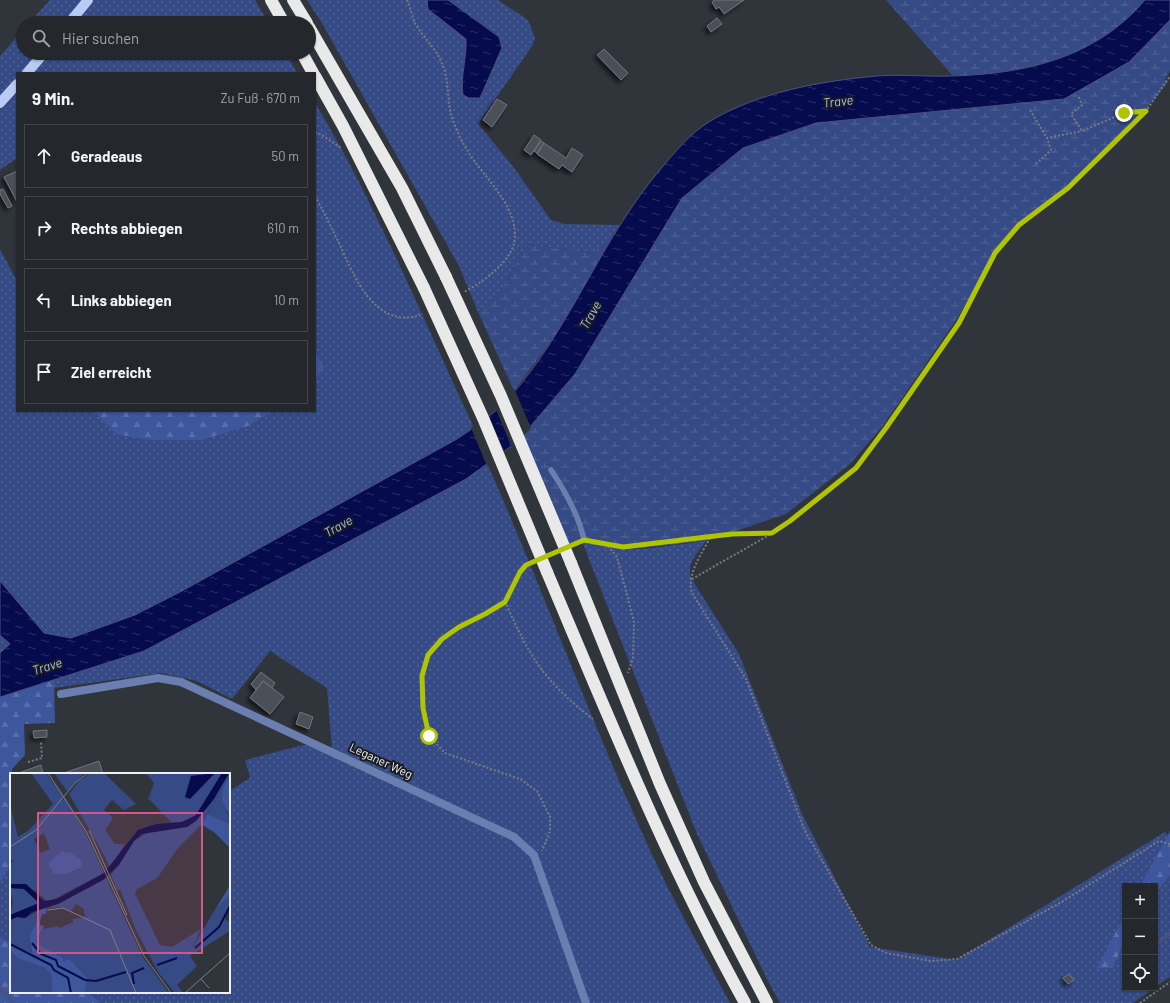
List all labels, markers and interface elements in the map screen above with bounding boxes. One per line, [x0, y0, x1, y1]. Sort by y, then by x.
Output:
search box [16, 16, 316, 60]
icon: search [30, 27, 52, 49]
text: Hier suchen [62, 29, 139, 47]
text: 9 Min. [32, 88, 75, 108]
text: Zu Fuß · 670 m [220, 90, 300, 106]
water label: Trave [822, 91, 854, 111]
route end [1115, 104, 1133, 122]
icon: ahead [33, 145, 55, 167]
text: Geradeaus [71, 147, 142, 165]
text: 50 m [272, 148, 299, 164]
icon: right [33, 217, 55, 239]
text: Rechts abbiegen [71, 219, 182, 237]
text: 610 m [267, 220, 299, 236]
icon: left [33, 289, 55, 311]
text: Links abbiegen [71, 291, 172, 309]
text: 10 m [274, 292, 299, 308]
water label: Trave [575, 298, 605, 332]
icon: arrive [33, 361, 55, 383]
text: Ziel erreicht [71, 363, 152, 381]
water label: Trave [321, 512, 355, 540]
water label: Trave [30, 654, 64, 678]
route start [420, 727, 438, 745]
street label: Leganer Weg [348, 739, 415, 781]
inset map [10, 773, 230, 993]
map controls [1122, 883, 1158, 991]
button: + [1122, 883, 1158, 919]
button: − [1122, 919, 1158, 955]
button: locate [1122, 955, 1158, 991]

